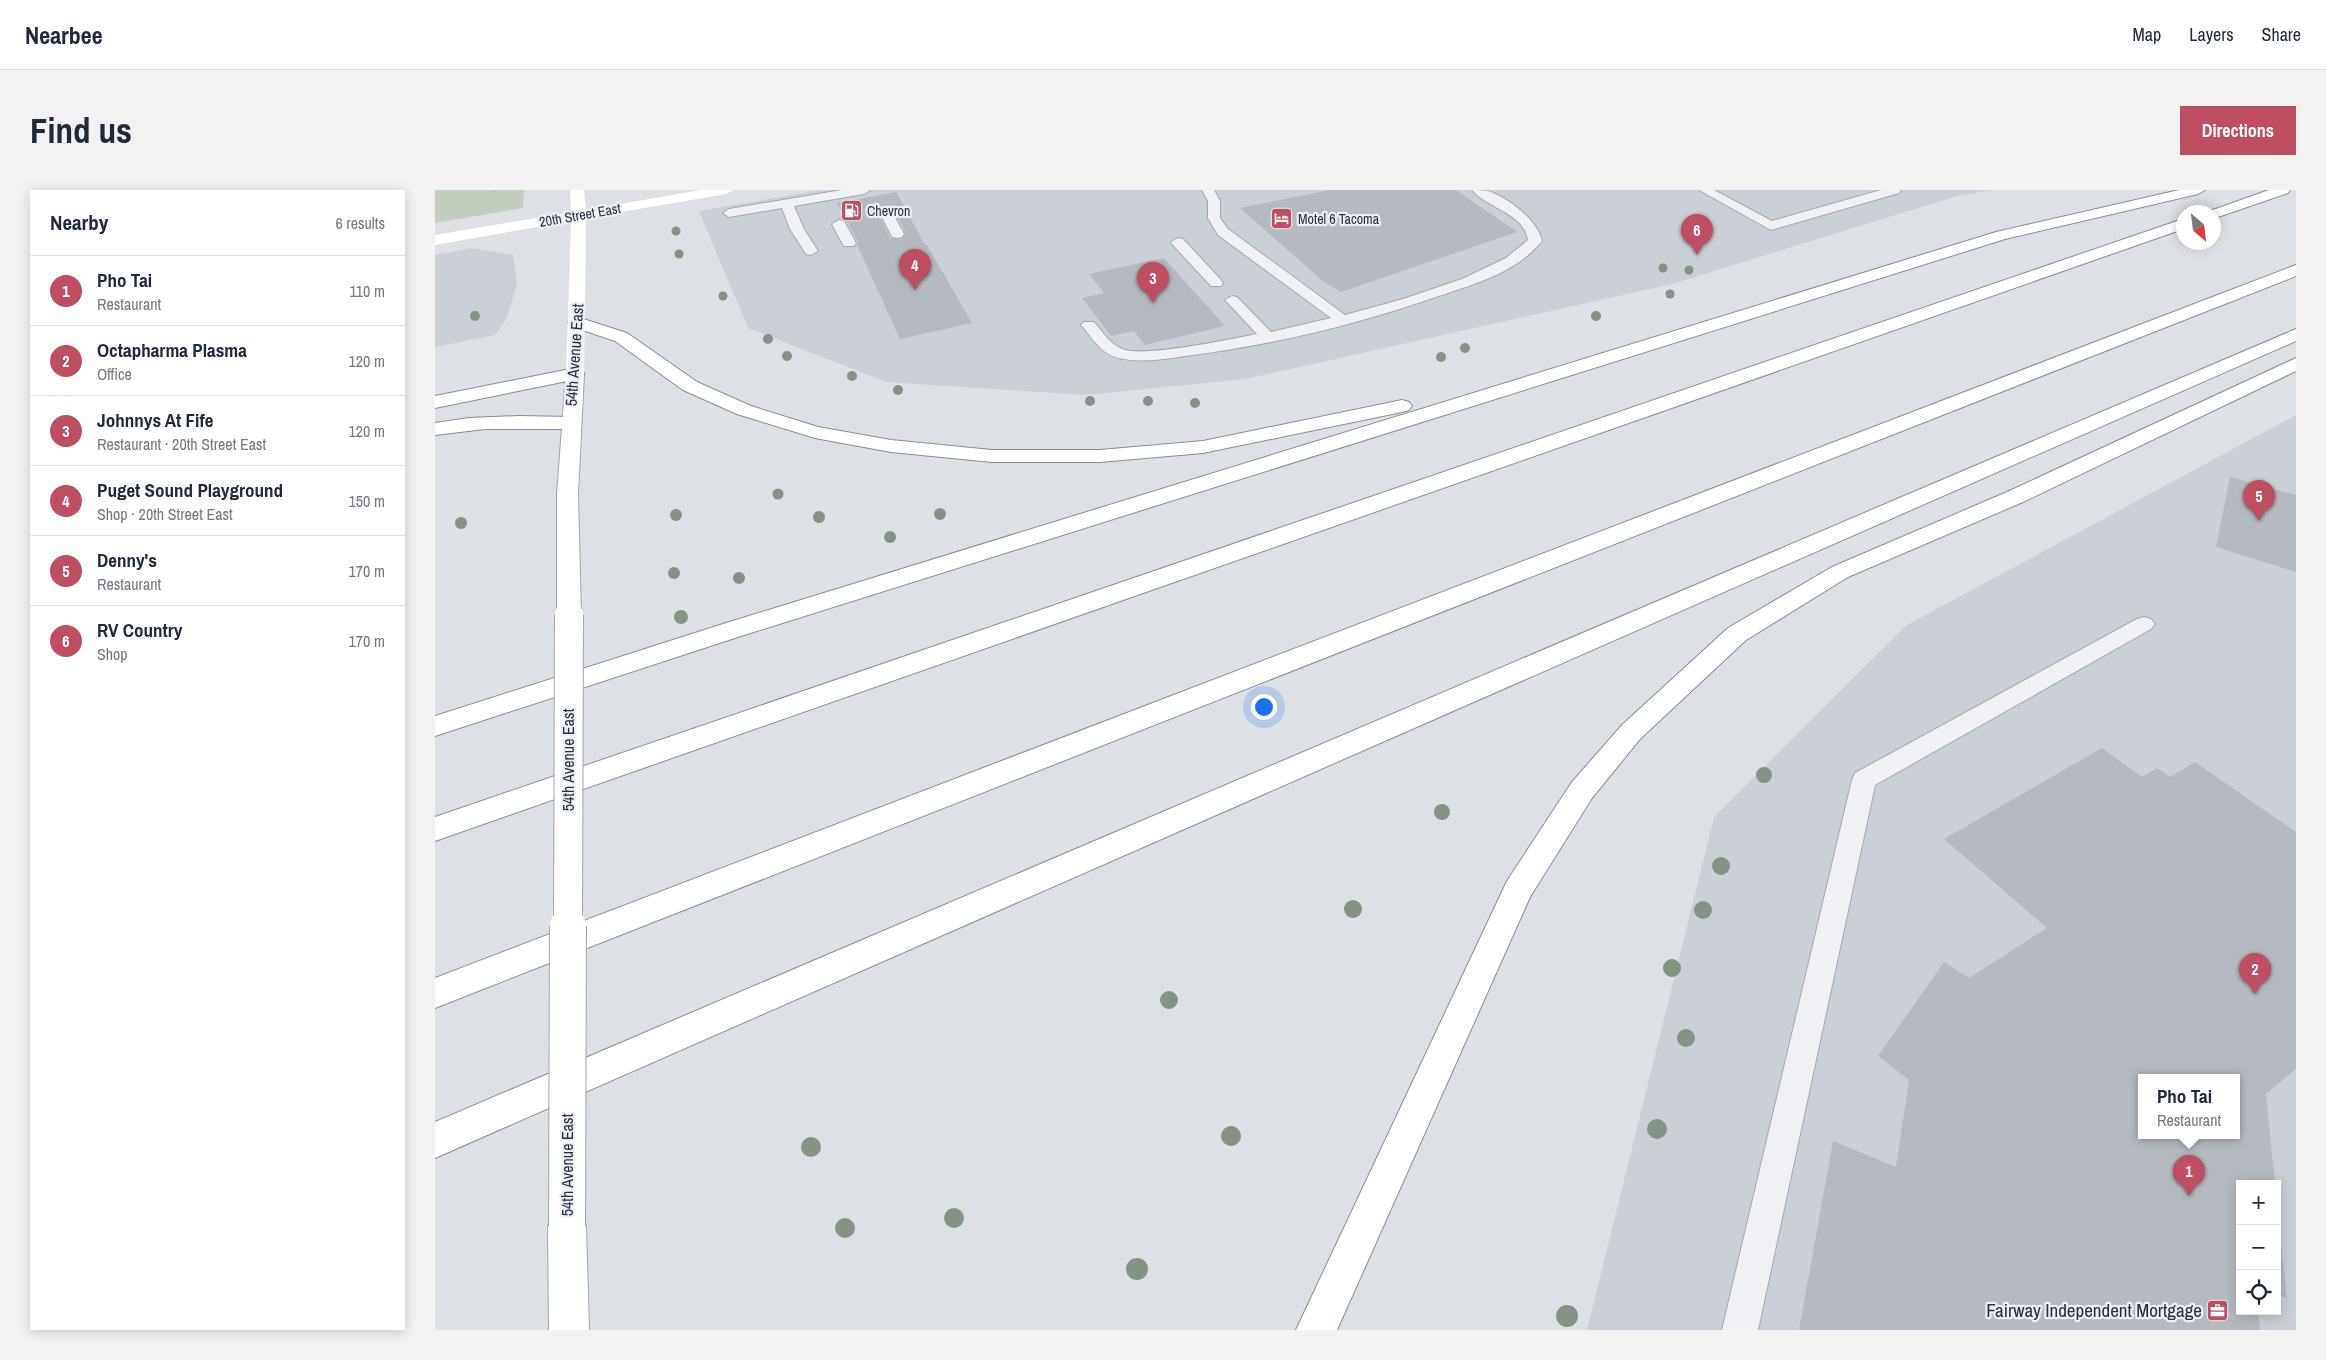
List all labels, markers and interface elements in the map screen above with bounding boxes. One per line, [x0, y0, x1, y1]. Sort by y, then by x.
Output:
text: Nearbee [25, 19, 103, 51]
text: Map [2133, 22, 2161, 47]
text: Layers [2189, 22, 2234, 47]
text: Share [2262, 22, 2301, 47]
button: Directions [2180, 106, 2296, 155]
text: Find us [30, 107, 132, 154]
street label: 20th Street East [538, 199, 622, 231]
fuel station icon: Chevron [839, 199, 863, 223]
place label: Chevron [867, 202, 910, 220]
north arrow [2176, 205, 2221, 250]
hotel icon: Motel 6 Tacoma [1270, 207, 1294, 231]
text: Nearby [50, 208, 108, 237]
place label: Motel 6 Tacoma [1298, 210, 1380, 228]
text: 6 results [335, 212, 385, 234]
pin: 6 [1681, 214, 1713, 255]
pin: 4 [899, 249, 931, 290]
pin: 3 [1137, 262, 1169, 303]
text: Pho Tai [97, 267, 152, 293]
text: 1 [62, 280, 70, 302]
text: 110 m [349, 280, 385, 302]
text: Restaurant [97, 293, 161, 315]
street label: 54th Avenue East [559, 303, 589, 407]
text: Octapharma Plasma [97, 337, 247, 363]
text: 2 [62, 350, 70, 372]
text: 120 m [349, 350, 385, 372]
text: Office [97, 363, 132, 385]
text: Johnnys At Fife [97, 407, 213, 433]
text: 3 [62, 420, 70, 442]
text: 120 m [349, 420, 385, 442]
text: Restaurant · 20th Street East [97, 433, 266, 455]
text: Puget Sound Playground [97, 477, 283, 503]
pin: 5 [2243, 480, 2275, 521]
text: 4 [62, 490, 70, 512]
text: 150 m [349, 490, 385, 512]
text: Shop · 20th Street East [97, 503, 233, 525]
text: Denny's [97, 547, 157, 573]
text: 5 [62, 560, 70, 582]
text: 170 m [349, 560, 385, 582]
text: Restaurant [97, 573, 161, 595]
text: RV Country [97, 617, 182, 643]
text: 6 [62, 630, 70, 652]
text: 170 m [349, 630, 385, 652]
text: Shop [97, 643, 128, 665]
your location [1251, 694, 1277, 720]
street label: 54th Avenue East [557, 708, 579, 811]
pin: 2 [2239, 953, 2271, 994]
popup [2138, 1074, 2240, 1139]
text: Pho Tai [2157, 1083, 2212, 1109]
text: Restaurant [2157, 1109, 2221, 1131]
street label: 54th Avenue East [556, 1113, 578, 1216]
pin: 1 [2173, 1155, 2205, 1196]
map controls [2236, 1180, 2281, 1315]
button: + [2236, 1180, 2281, 1225]
button: − [2236, 1225, 2281, 1270]
button: locate [2236, 1270, 2281, 1315]
place label: Fairway Independent Mortgage [1986, 1297, 2202, 1323]
office icon: Fairway Independent Mortgage [2206, 1298, 2230, 1322]

